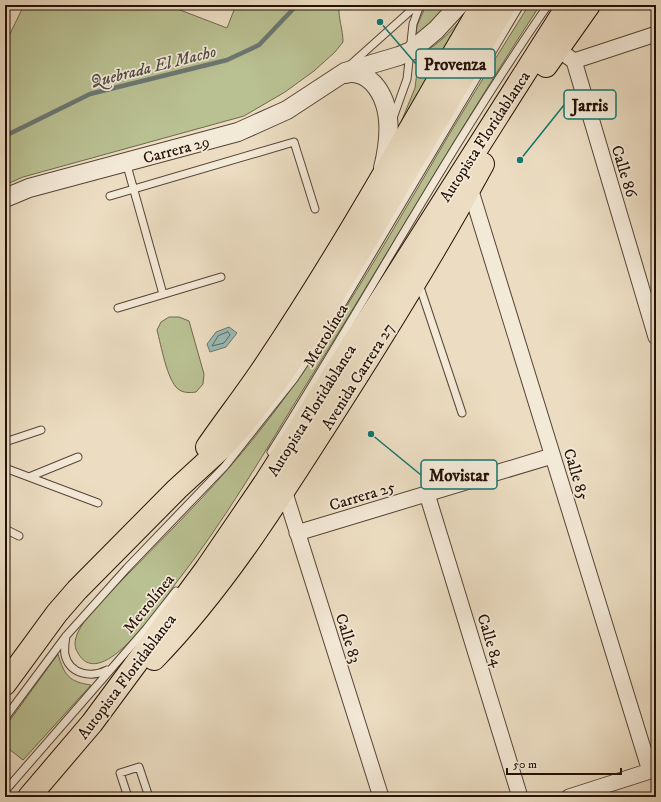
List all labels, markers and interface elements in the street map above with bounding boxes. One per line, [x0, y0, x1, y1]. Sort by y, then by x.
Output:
water label: Quebrada El Macho [88, 41, 219, 93]
callout: Provenza [416, 49, 495, 78]
text: Provenza [424, 54, 487, 76]
street label: Autopista Floridablanca [435, 67, 535, 206]
callout: Jarris [564, 90, 616, 119]
text: Jarris [570, 95, 609, 117]
street label: Carrera 29 [141, 132, 212, 168]
street label: Calle 86 [607, 143, 642, 200]
street label: Metrolínea [299, 300, 353, 371]
street label: Avenida Carrera 27 [317, 319, 399, 434]
street label: Autopista Floridablanca [263, 341, 361, 480]
street label: Calle 85 [559, 446, 593, 503]
callout: Movistar [421, 460, 497, 489]
text: Movistar [429, 465, 490, 487]
street label: Carrera 25 [327, 476, 398, 515]
street label: Metrolínea [119, 570, 179, 637]
street label: Autopista Floridablanca [73, 610, 181, 743]
street label: Calle 83 [331, 611, 365, 666]
street label: Calle 84 [473, 611, 508, 670]
scale bar [507, 750, 621, 776]
text: 50 m [513, 757, 537, 772]

